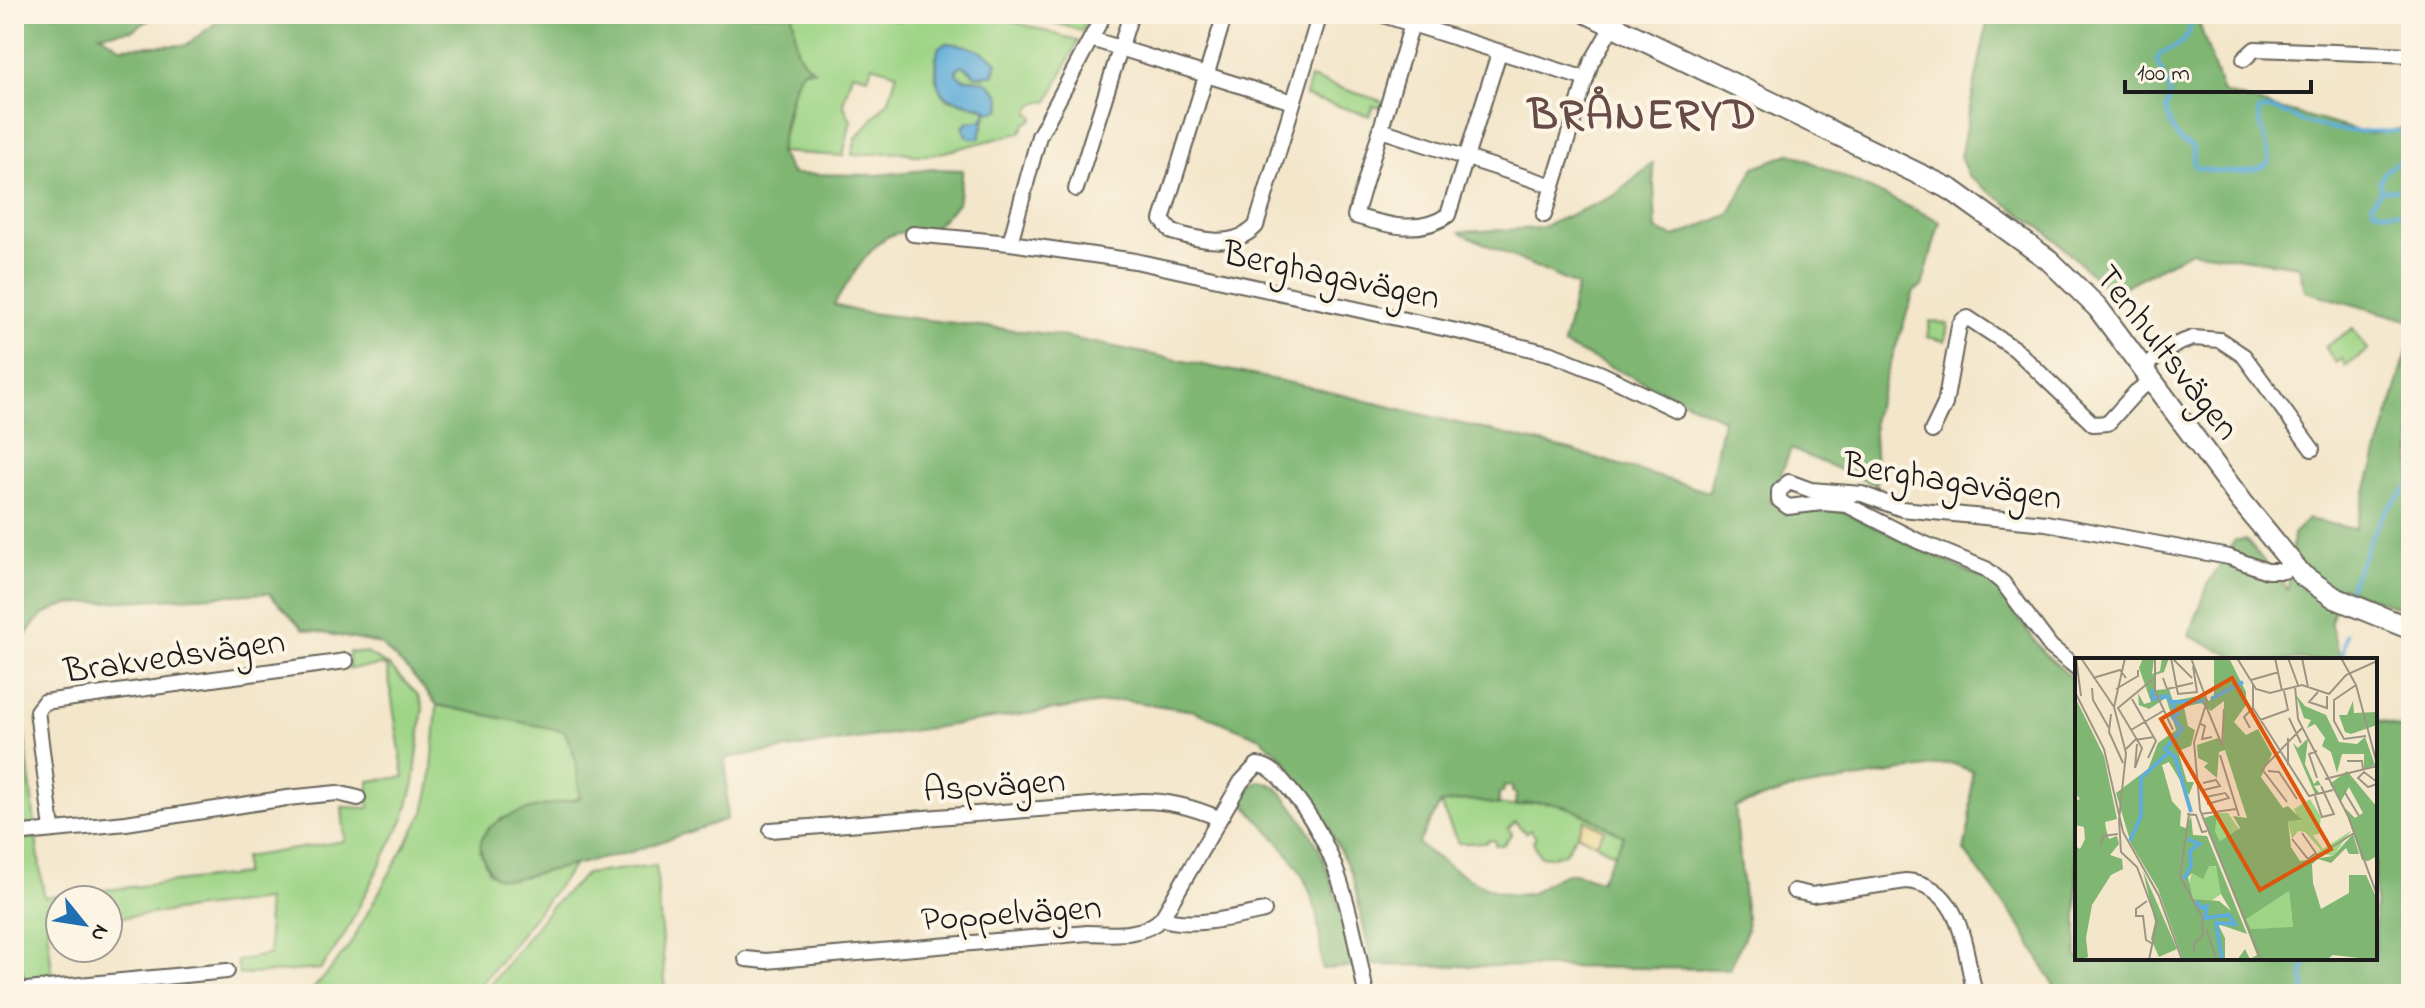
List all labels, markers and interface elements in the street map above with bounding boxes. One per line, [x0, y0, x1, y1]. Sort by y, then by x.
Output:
scale bar [2125, 44, 2311, 94]
text: 100 m [2137, 57, 2190, 92]
district label: BRÅNERYD [1526, 85, 1758, 149]
street label: Berghagavägen [1217, 228, 1444, 326]
street label: Tenhultsvägen [2080, 254, 2251, 453]
street label: Berghagavägen [1838, 440, 2065, 527]
street label: Brakvedsvägen [60, 617, 288, 700]
inset map [2075, 658, 2377, 960]
street label: Aspvägen [921, 756, 1067, 819]
street label: Poppelvägen [919, 883, 1103, 948]
north arrow [44, 884, 124, 964]
text: N [81, 918, 116, 947]

